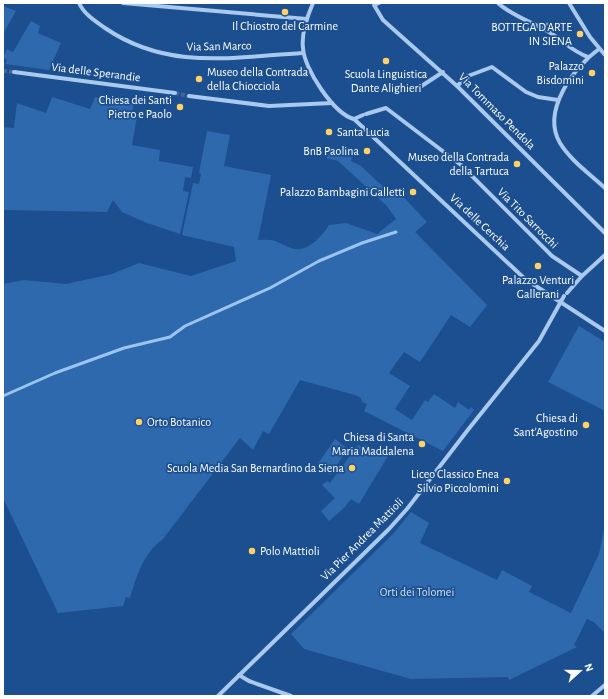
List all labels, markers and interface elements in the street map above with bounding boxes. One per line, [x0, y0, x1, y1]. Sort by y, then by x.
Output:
marker: Il Chiostro del Carmine [280, 7, 290, 17]
place label: Il Chiostro del Carmine [232, 20, 338, 32]
place label: BOTTEGA D'ARTE IN SIENA [491, 21, 572, 47]
marker: BOTTEGA D'ARTE IN SIENA [575, 29, 585, 39]
street label: Via San Marco [186, 39, 252, 53]
marker: Scuola Linguistica Dante Alighieri [381, 56, 391, 66]
place label: Palazzo Bisdomini [537, 60, 584, 86]
street label: Via delle Sperandie [51, 61, 141, 83]
place label: Museo della Contrada della Chiocciola [207, 66, 309, 92]
place label: Scuola Linguistica Dante Alighieri [345, 68, 428, 94]
marker: Palazzo Bisdomini [587, 68, 597, 78]
street label: Via Tommaso Pendola [456, 70, 538, 152]
marker: Museo della Contrada della Chiocciola [194, 74, 204, 84]
place label: Chiesa dei Santi Pietro e Paolo [99, 94, 172, 120]
marker: Chiesa dei Santi Pietro e Paolo [175, 102, 185, 112]
place label: Santa Lucia [337, 126, 390, 138]
marker: Santa Lucia [324, 127, 334, 137]
place label: BnB Paolina [303, 145, 359, 157]
marker: BnB Paolina [362, 146, 372, 156]
place label: Museo della Contrada della Tartuca [408, 151, 509, 177]
marker: Museo della Contrada della Tartuca [512, 159, 522, 169]
street label: Via Tito Sarrocchi [495, 185, 561, 251]
place label: Palazzo Bambagini Galletti [280, 186, 405, 198]
marker: Palazzo Bambagini Galletti [408, 187, 418, 197]
street label: Via delle Cerchia [448, 191, 513, 253]
marker: Palazzo Venturi Gallerani [533, 261, 543, 271]
place label: Palazzo Venturi Gallerani [502, 274, 574, 300]
place label: Chiesa di Sant'Agostino [514, 412, 578, 438]
place label: Orto Botanico [147, 416, 211, 428]
marker: Orto Botanico [134, 417, 144, 427]
marker: Chiesa di Sant'Agostino [581, 420, 591, 430]
place label: Chiesa di Santa Maria Maddalena [332, 431, 414, 457]
marker: Chiesa di Santa Maria Maddalena [417, 439, 427, 449]
place label: Scuola Media San Bernardino da Siena [167, 462, 344, 474]
marker: Scuola Media San Bernardino da Siena [347, 463, 357, 473]
place label: Liceo Classico Enea Silvio Piccolomini [411, 468, 499, 494]
marker: Liceo Classico Enea Silvio Piccolomini [502, 476, 512, 486]
street label: Via Pier Andrea Mattioli [318, 495, 406, 583]
place label: Polo Mattioli [260, 545, 320, 557]
marker: Polo Mattioli [247, 546, 257, 556]
park label: Orti dei Tolomei [380, 586, 454, 598]
north arrow [560, 651, 600, 691]
text: N [582, 662, 595, 673]

